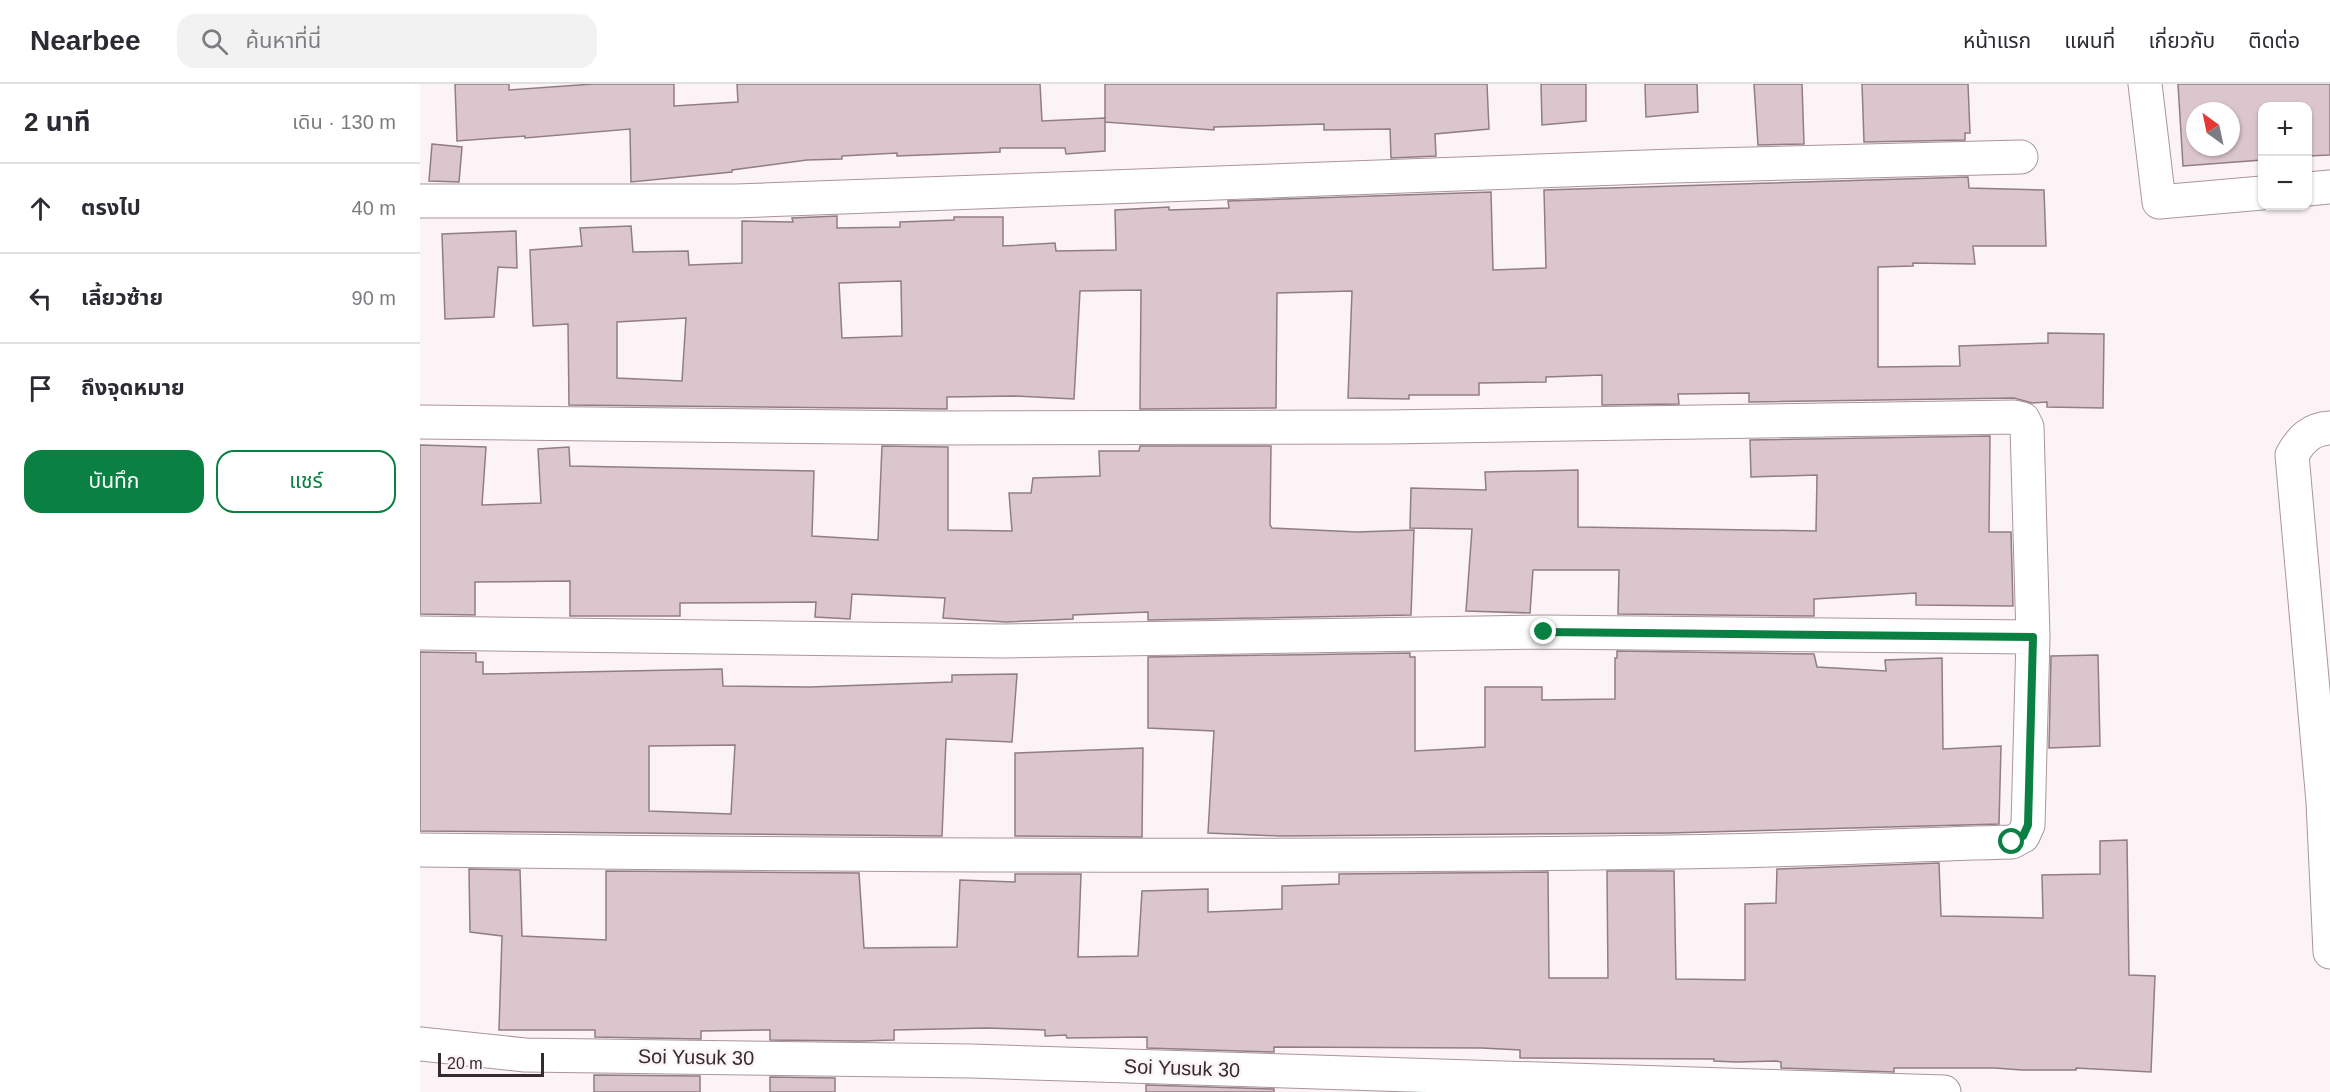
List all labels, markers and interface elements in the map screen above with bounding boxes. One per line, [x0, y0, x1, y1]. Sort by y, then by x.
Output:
search box [177, 14, 597, 68]
text: Nearbee [30, 25, 141, 56]
icon: search [198, 25, 231, 58]
text: ค้นหาที่นี่ [246, 28, 321, 53]
text: หน้าแรก [1963, 29, 2031, 52]
text: แผนที่ [2064, 29, 2115, 52]
text: เกี่ยวกับ [2148, 29, 2215, 52]
text: ติดต่อ [2248, 29, 2300, 52]
north arrow [2186, 102, 2240, 156]
map controls [2258, 102, 2312, 210]
button: + [2258, 102, 2312, 156]
text: 2 นาที [24, 107, 91, 137]
text: เดิน · 130 m [292, 111, 396, 133]
button: − [2258, 156, 2312, 210]
icon: ahead [24, 192, 57, 225]
text: ตรงไป [81, 195, 141, 220]
text: 40 m [352, 197, 396, 219]
icon: left [24, 282, 57, 315]
text: เลี้ยวซ้าย [81, 285, 163, 310]
text: 90 m [352, 287, 396, 309]
icon: arrive [24, 372, 57, 405]
text: ถึงจุดหมาย [81, 375, 185, 400]
button: บันทึก [24, 450, 204, 513]
button: แชร์ [216, 450, 396, 513]
route end [1530, 618, 1556, 644]
route start [1998, 828, 2024, 854]
street label: Soi Yusuk 30 [638, 1045, 754, 1069]
scale bar [438, 1050, 544, 1078]
text: 20 m [447, 1055, 483, 1072]
street label: Soi Yusuk 30 [1123, 1055, 1241, 1081]

